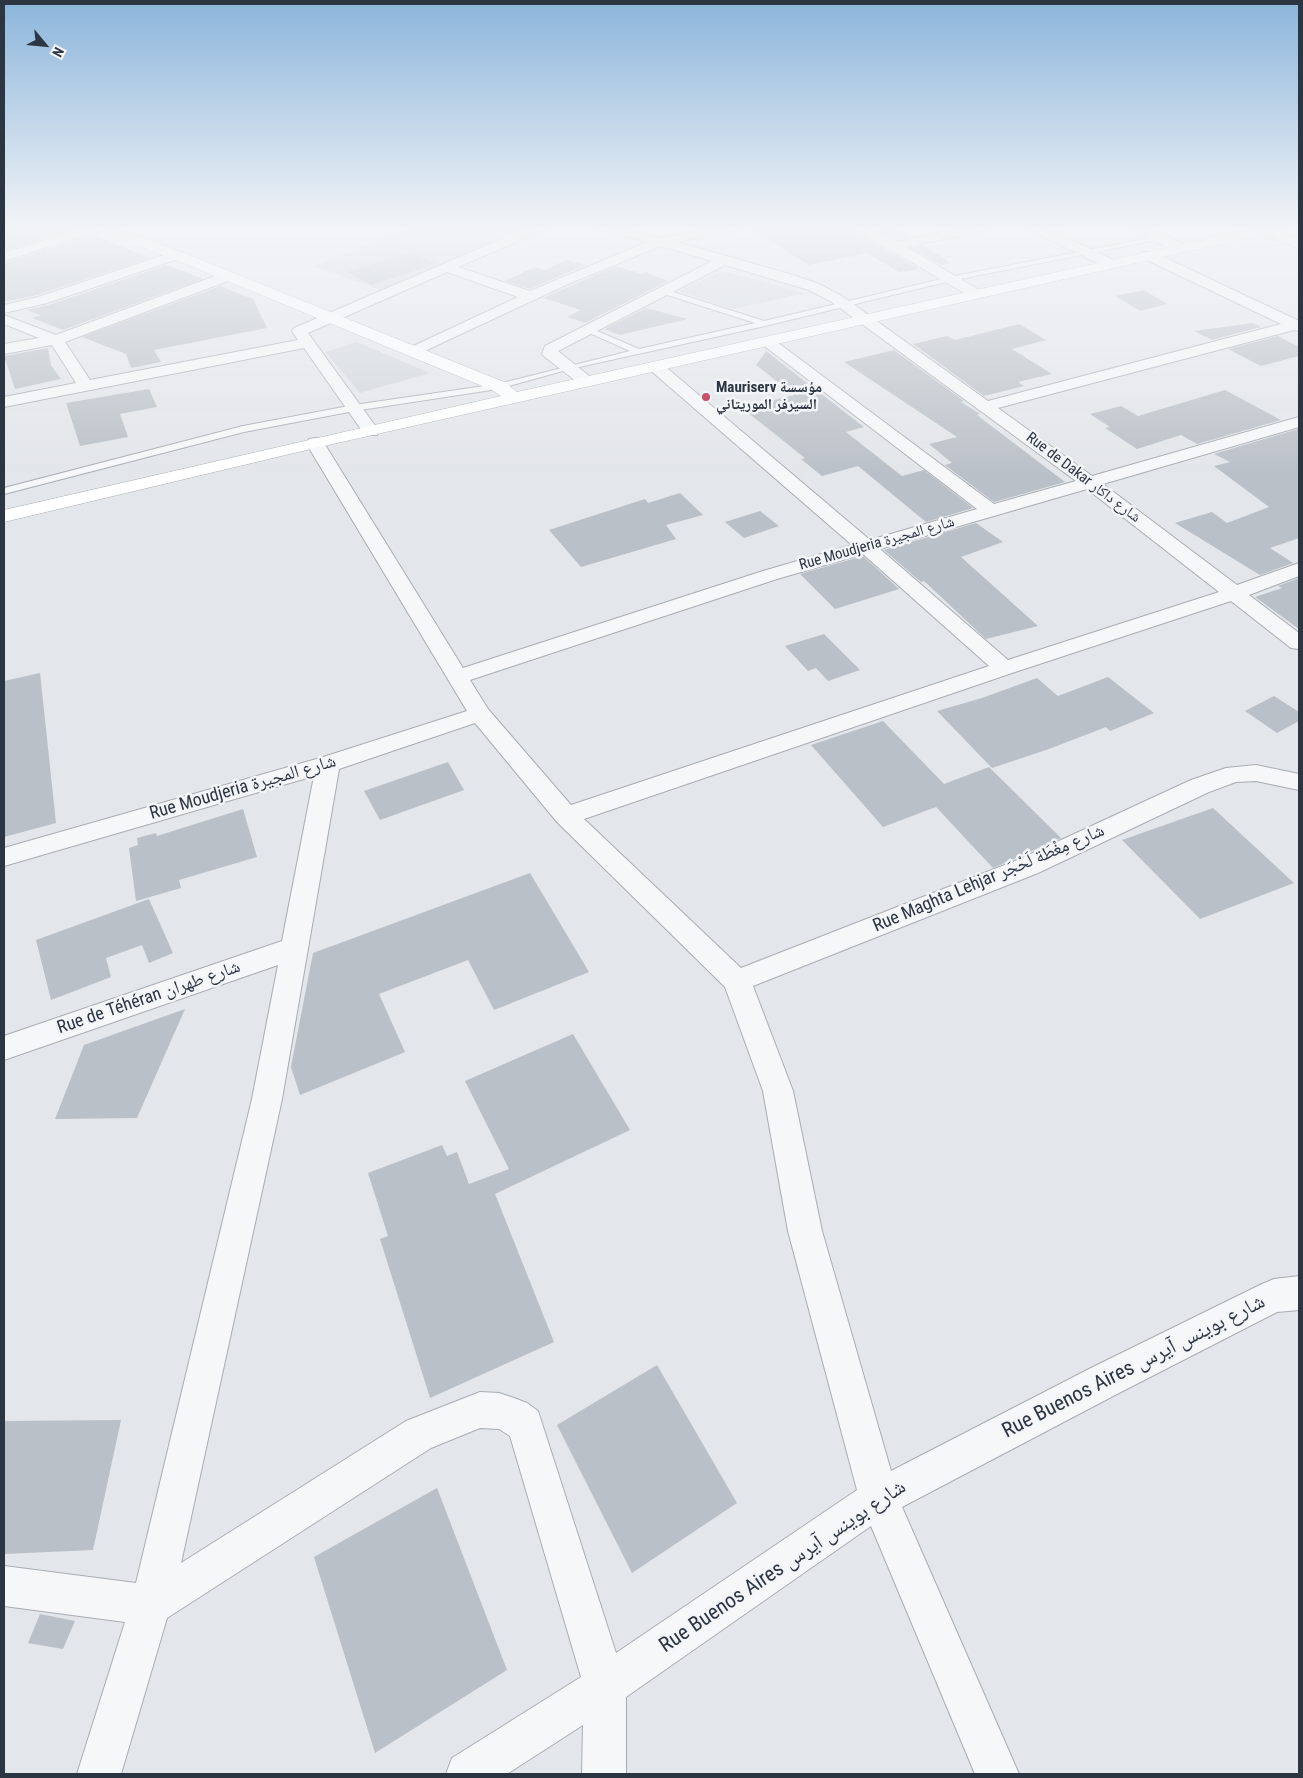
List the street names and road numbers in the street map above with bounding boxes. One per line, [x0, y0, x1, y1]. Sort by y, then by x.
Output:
street label: Rue de Dakar شارع داكار [1022, 429, 1144, 527]
street label: Rue Moudjeria شارع المجيرة [797, 513, 957, 575]
street label: Rue Moudjeria شارع المجيرة [147, 751, 339, 825]
street label: Rue Maghta Lehjar شارع مِغْطَة لَحْجَر [870, 820, 1108, 938]
street label: Rue de Téhéran شارع طهران [55, 957, 243, 1039]
street label: Rue Buenos Aires شارع بوينس آيرس [998, 1290, 1270, 1444]
street label: Rue Buenos Aires شارع بوينس آيرس [655, 1475, 911, 1659]

